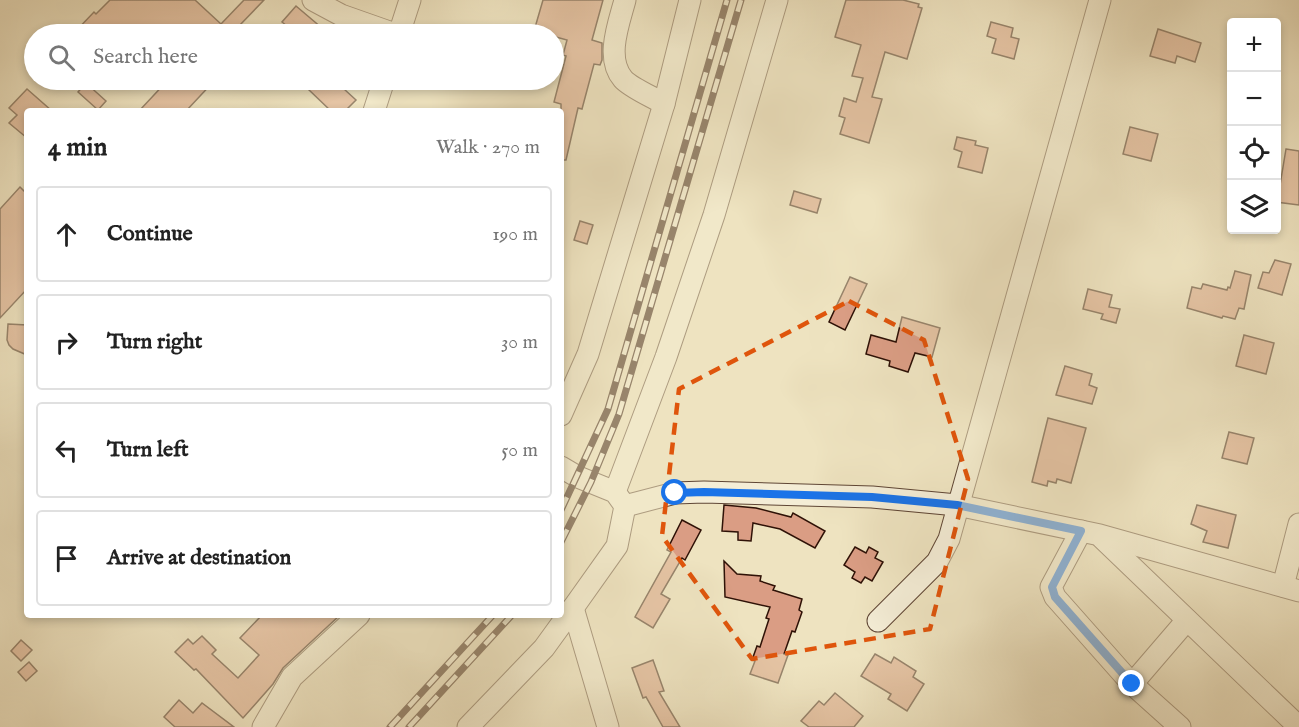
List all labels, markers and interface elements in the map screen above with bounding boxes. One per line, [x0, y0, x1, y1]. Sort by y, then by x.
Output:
map controls [1227, 18, 1281, 234]
button: + [1227, 18, 1281, 72]
search box [24, 24, 564, 90]
icon: search [45, 41, 78, 74]
text: Search here [93, 43, 198, 71]
button: − [1227, 72, 1281, 126]
button: locate [1227, 126, 1281, 180]
text: 4 min [48, 131, 107, 164]
text: Walk · 270 m [436, 135, 540, 160]
button: layers [1227, 180, 1281, 234]
icon: ahead [50, 218, 83, 251]
text: Continue [107, 220, 193, 248]
text: 190 m [492, 222, 538, 247]
icon: right [50, 326, 83, 359]
text: Turn right [107, 328, 202, 356]
text: 30 m [501, 330, 538, 355]
icon: left [50, 434, 83, 467]
text: Turn left [107, 436, 189, 464]
text: 50 m [501, 438, 538, 463]
route start [661, 479, 687, 505]
icon: arrive [50, 542, 83, 575]
text: Arrive at destination [107, 544, 291, 572]
route end [1118, 670, 1144, 696]

